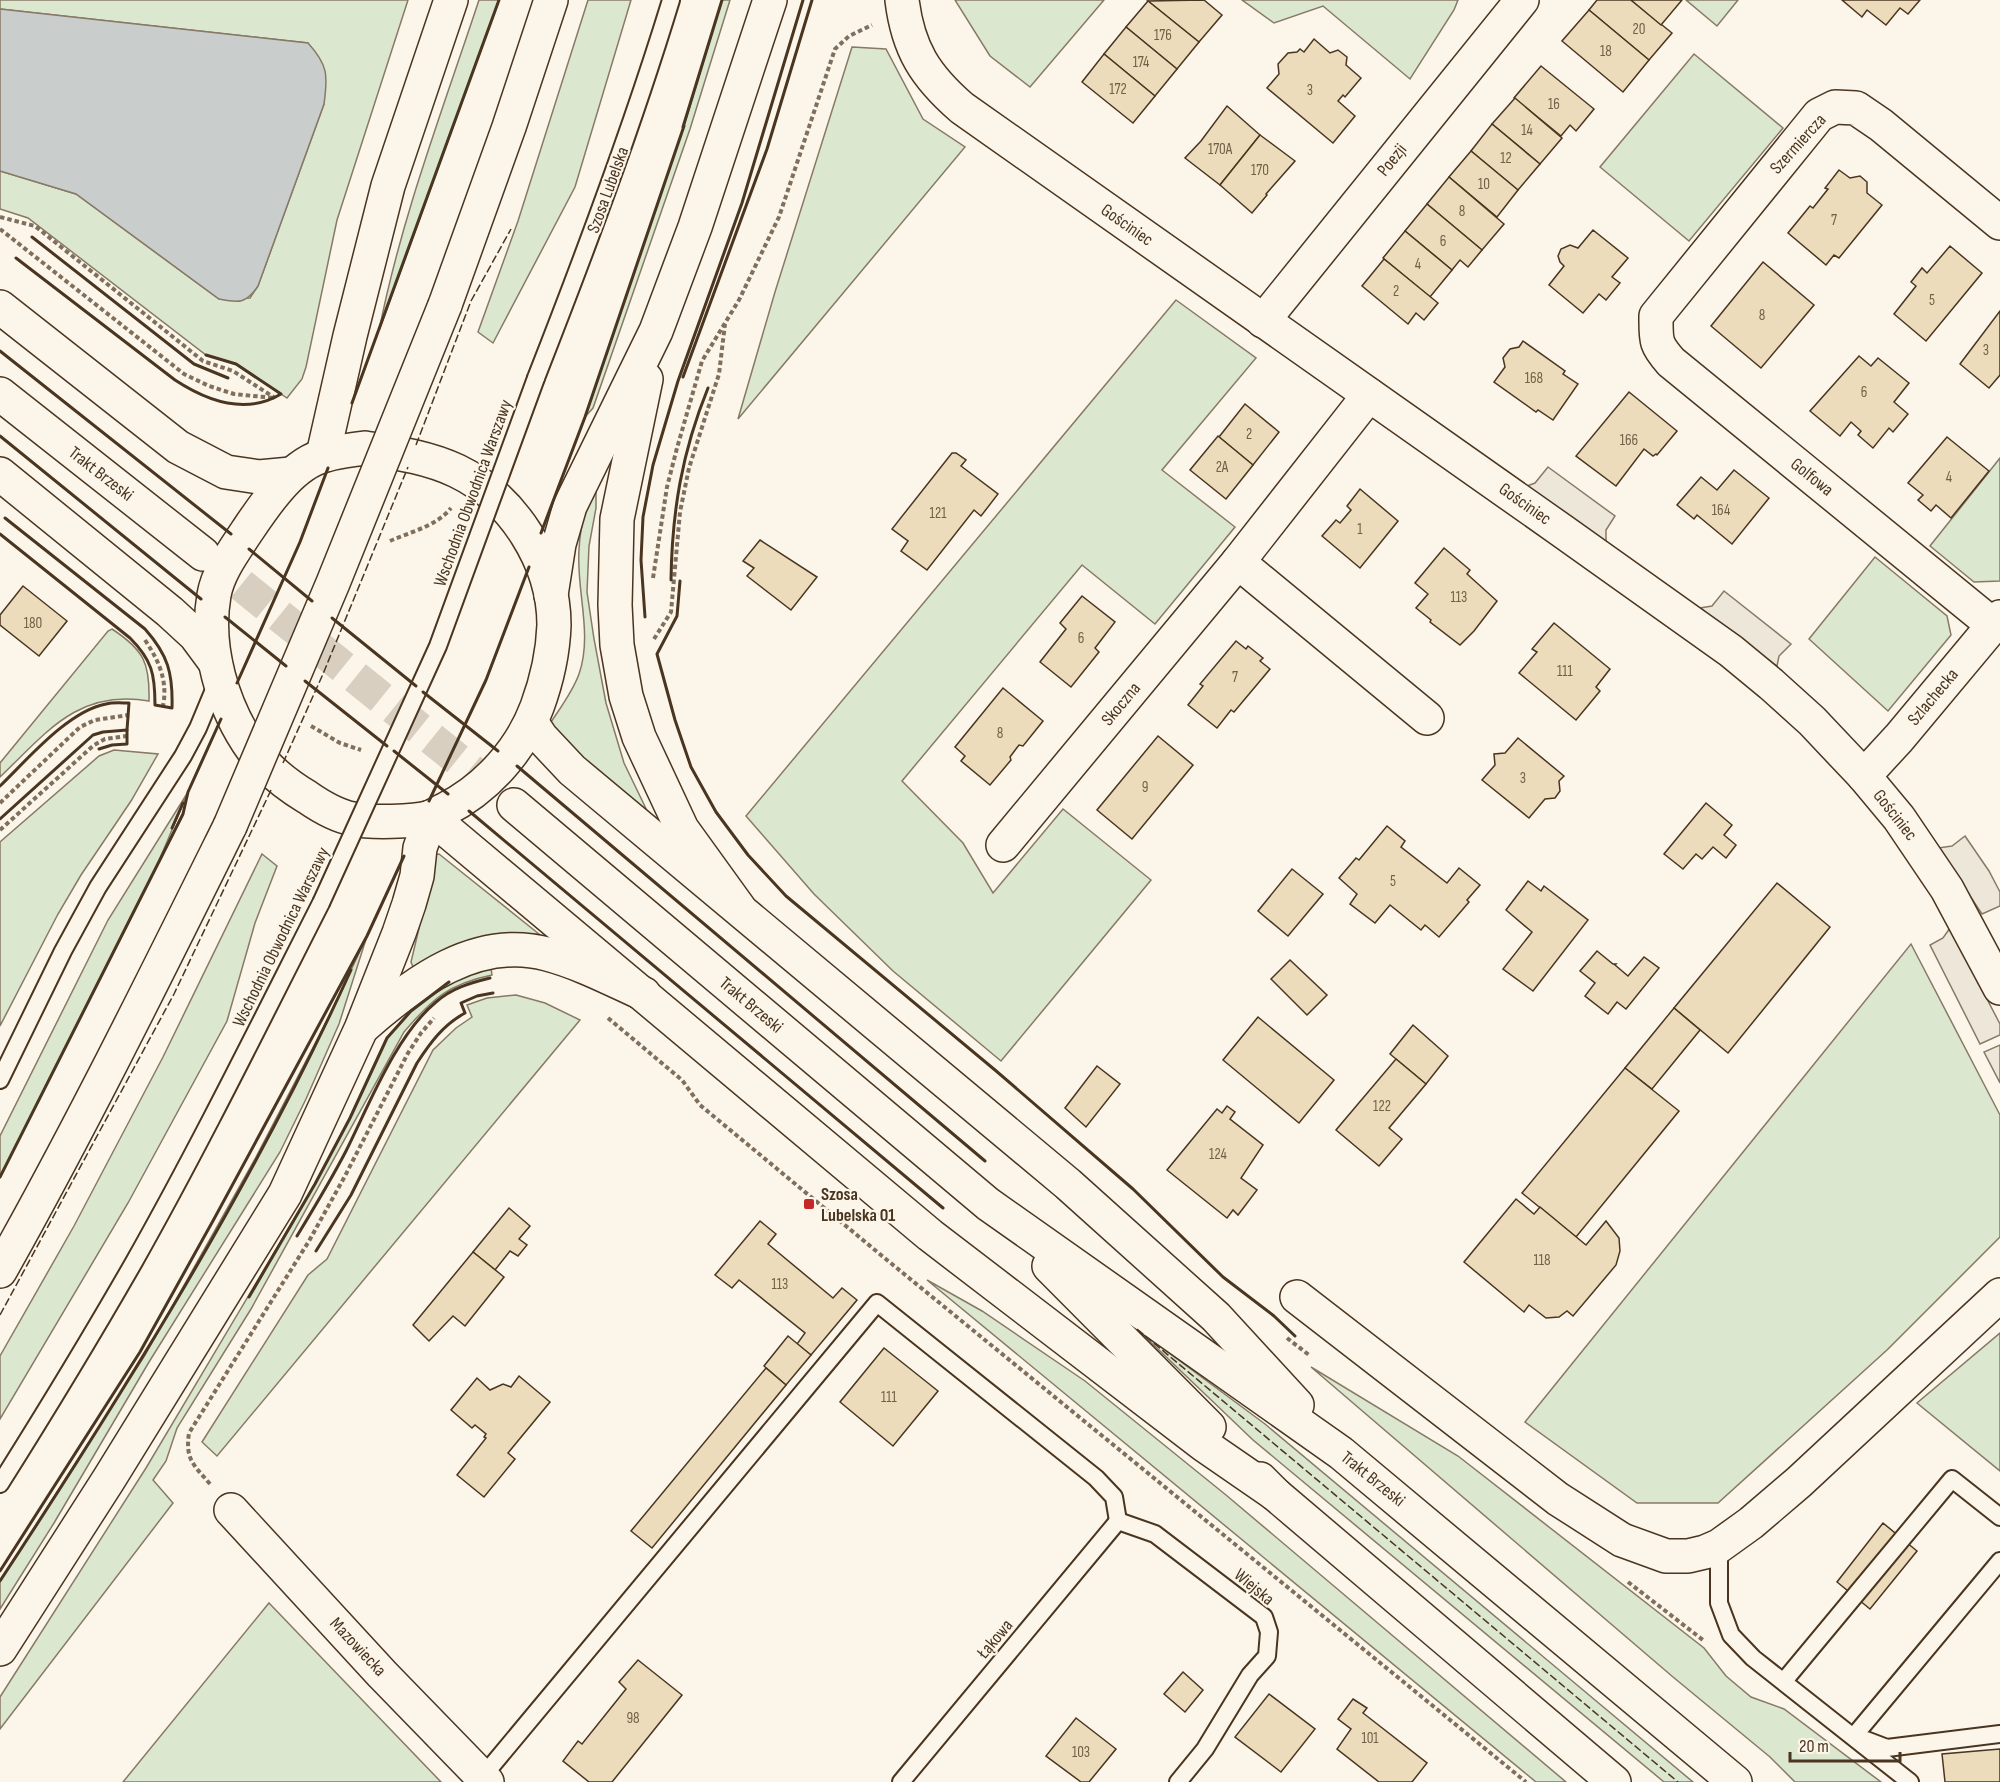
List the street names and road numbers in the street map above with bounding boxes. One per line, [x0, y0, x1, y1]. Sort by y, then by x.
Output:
street label: Szermiercza [1766, 110, 1831, 178]
street label: Poezji [1373, 140, 1411, 180]
street label: Szosa Lubelska [583, 144, 633, 236]
street label: Gościniec [1097, 199, 1157, 251]
street label: Wschodnia Obwodnica Warszawy [429, 397, 517, 589]
street label: Trakt Brzeski [64, 442, 138, 506]
street label: Golfowa [1786, 453, 1838, 501]
street label: Gościniec [1495, 478, 1555, 530]
street label: Szlachecka [1903, 664, 1963, 730]
street label: Skoczna [1097, 678, 1145, 730]
street label: Gościniec [1869, 785, 1921, 845]
street label: Wschodnia Obwodnica Warszawy [228, 844, 334, 1030]
street label: Trakt Brzeski [715, 972, 787, 1038]
street label: Trakt Brzeski [1337, 1447, 1409, 1511]
street label: Wiejska [1230, 1564, 1278, 1610]
street label: Mazowiecka [325, 1613, 391, 1681]
street label: Łąkowa [972, 1615, 1017, 1664]

